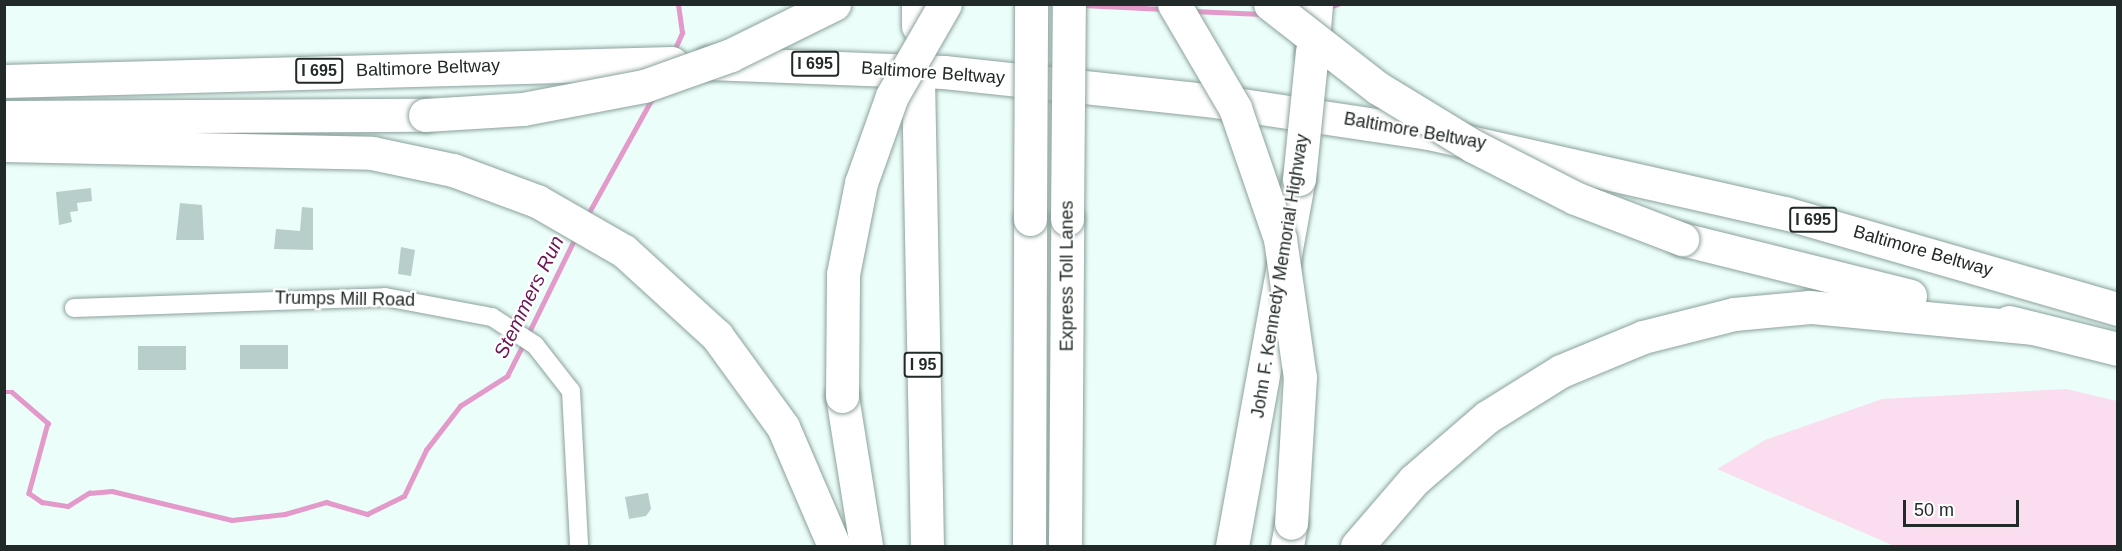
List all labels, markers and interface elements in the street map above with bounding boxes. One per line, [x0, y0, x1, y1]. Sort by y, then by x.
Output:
road number: I 695 [791, 51, 839, 77]
street label: Baltimore Beltway [356, 55, 500, 81]
street label: Baltimore Beltway [860, 57, 1006, 89]
road number: I 695 [295, 58, 343, 84]
street label: Baltimore Beltway [1342, 108, 1488, 154]
street label: John F. Kennedy Memorial Highway [1247, 133, 1313, 419]
street label: Express Toll Lanes [1056, 200, 1078, 352]
road number: I 695 [1789, 207, 1837, 233]
street label: Baltimore Beltway [1851, 221, 1995, 281]
water label: Stemmers Run [489, 232, 569, 362]
street label: Trumps Mill Road [275, 287, 415, 311]
road number: I 95 [904, 352, 942, 378]
scale bar [1906, 488, 2022, 526]
text: 50 m [1914, 500, 1954, 520]

